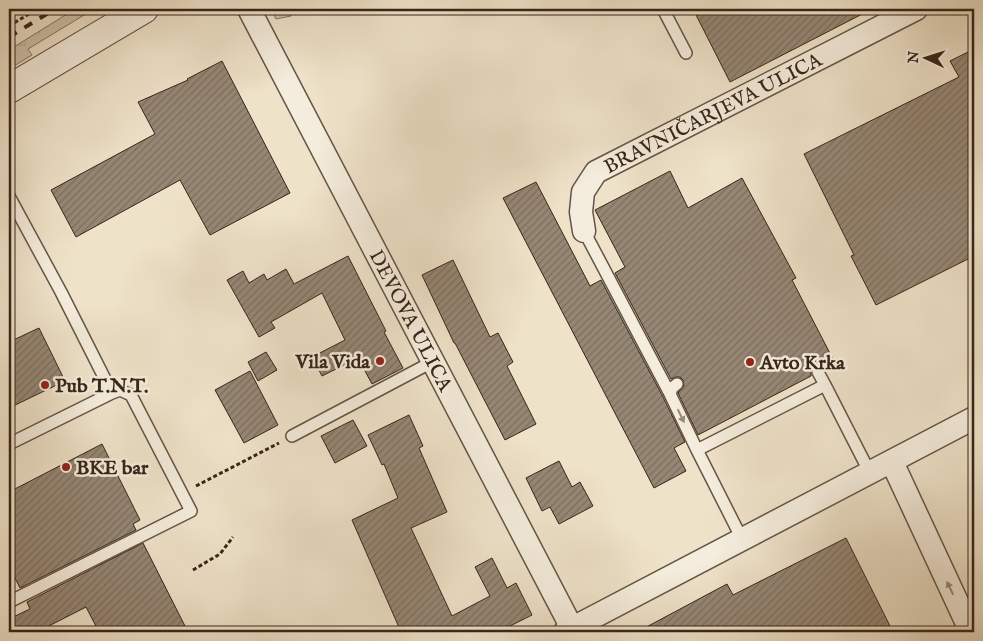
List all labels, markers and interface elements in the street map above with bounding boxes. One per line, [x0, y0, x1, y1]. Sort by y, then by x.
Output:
north arrow [900, 32, 950, 82]
street label: BRAVNIČARJEVA ULICA [600, 48, 827, 180]
text: N [905, 50, 923, 65]
street label: DEVOVA ULICA [363, 246, 457, 396]
place label: Vila Vida [294, 350, 370, 375]
place label: Avto Krka [759, 351, 845, 376]
marker: Vila Vida [374, 355, 386, 367]
marker: Avto Krka [744, 356, 756, 368]
place label: Pub T.N.T. [55, 374, 148, 399]
marker: Pub T.N.T. [39, 379, 51, 391]
one-way arrow [677, 409, 685, 423]
place label: BKE bar [76, 456, 149, 481]
marker: BKE bar [60, 461, 72, 473]
one-way arrow [946, 581, 954, 595]

